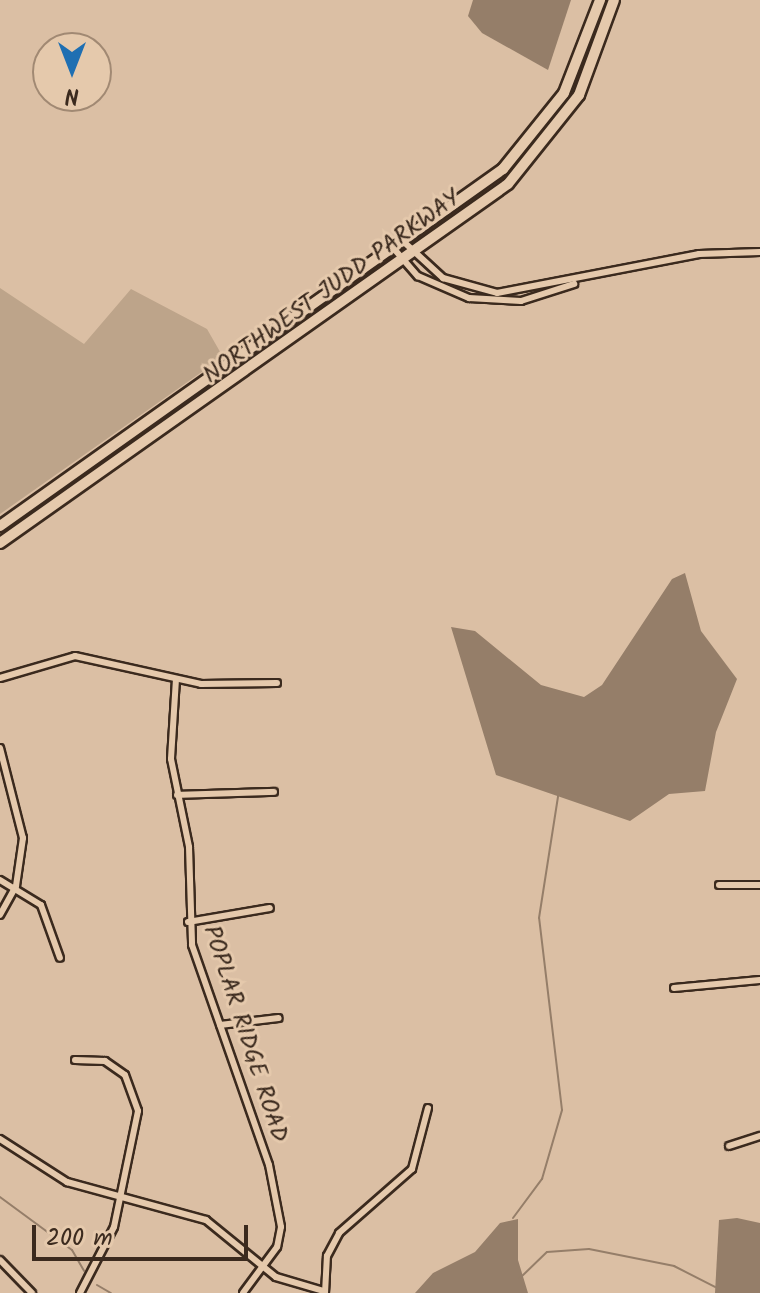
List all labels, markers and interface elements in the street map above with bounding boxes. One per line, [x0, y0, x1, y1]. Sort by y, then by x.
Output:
north arrow [32, 32, 112, 112]
text: N [65, 77, 79, 112]
street label: NORTHWEST JUDD PARKWAY [198, 184, 466, 390]
street label: POPLAR RIDGE ROAD [196, 922, 294, 1146]
scale bar [36, 1209, 252, 1259]
text: 200 m [46, 1219, 113, 1258]

